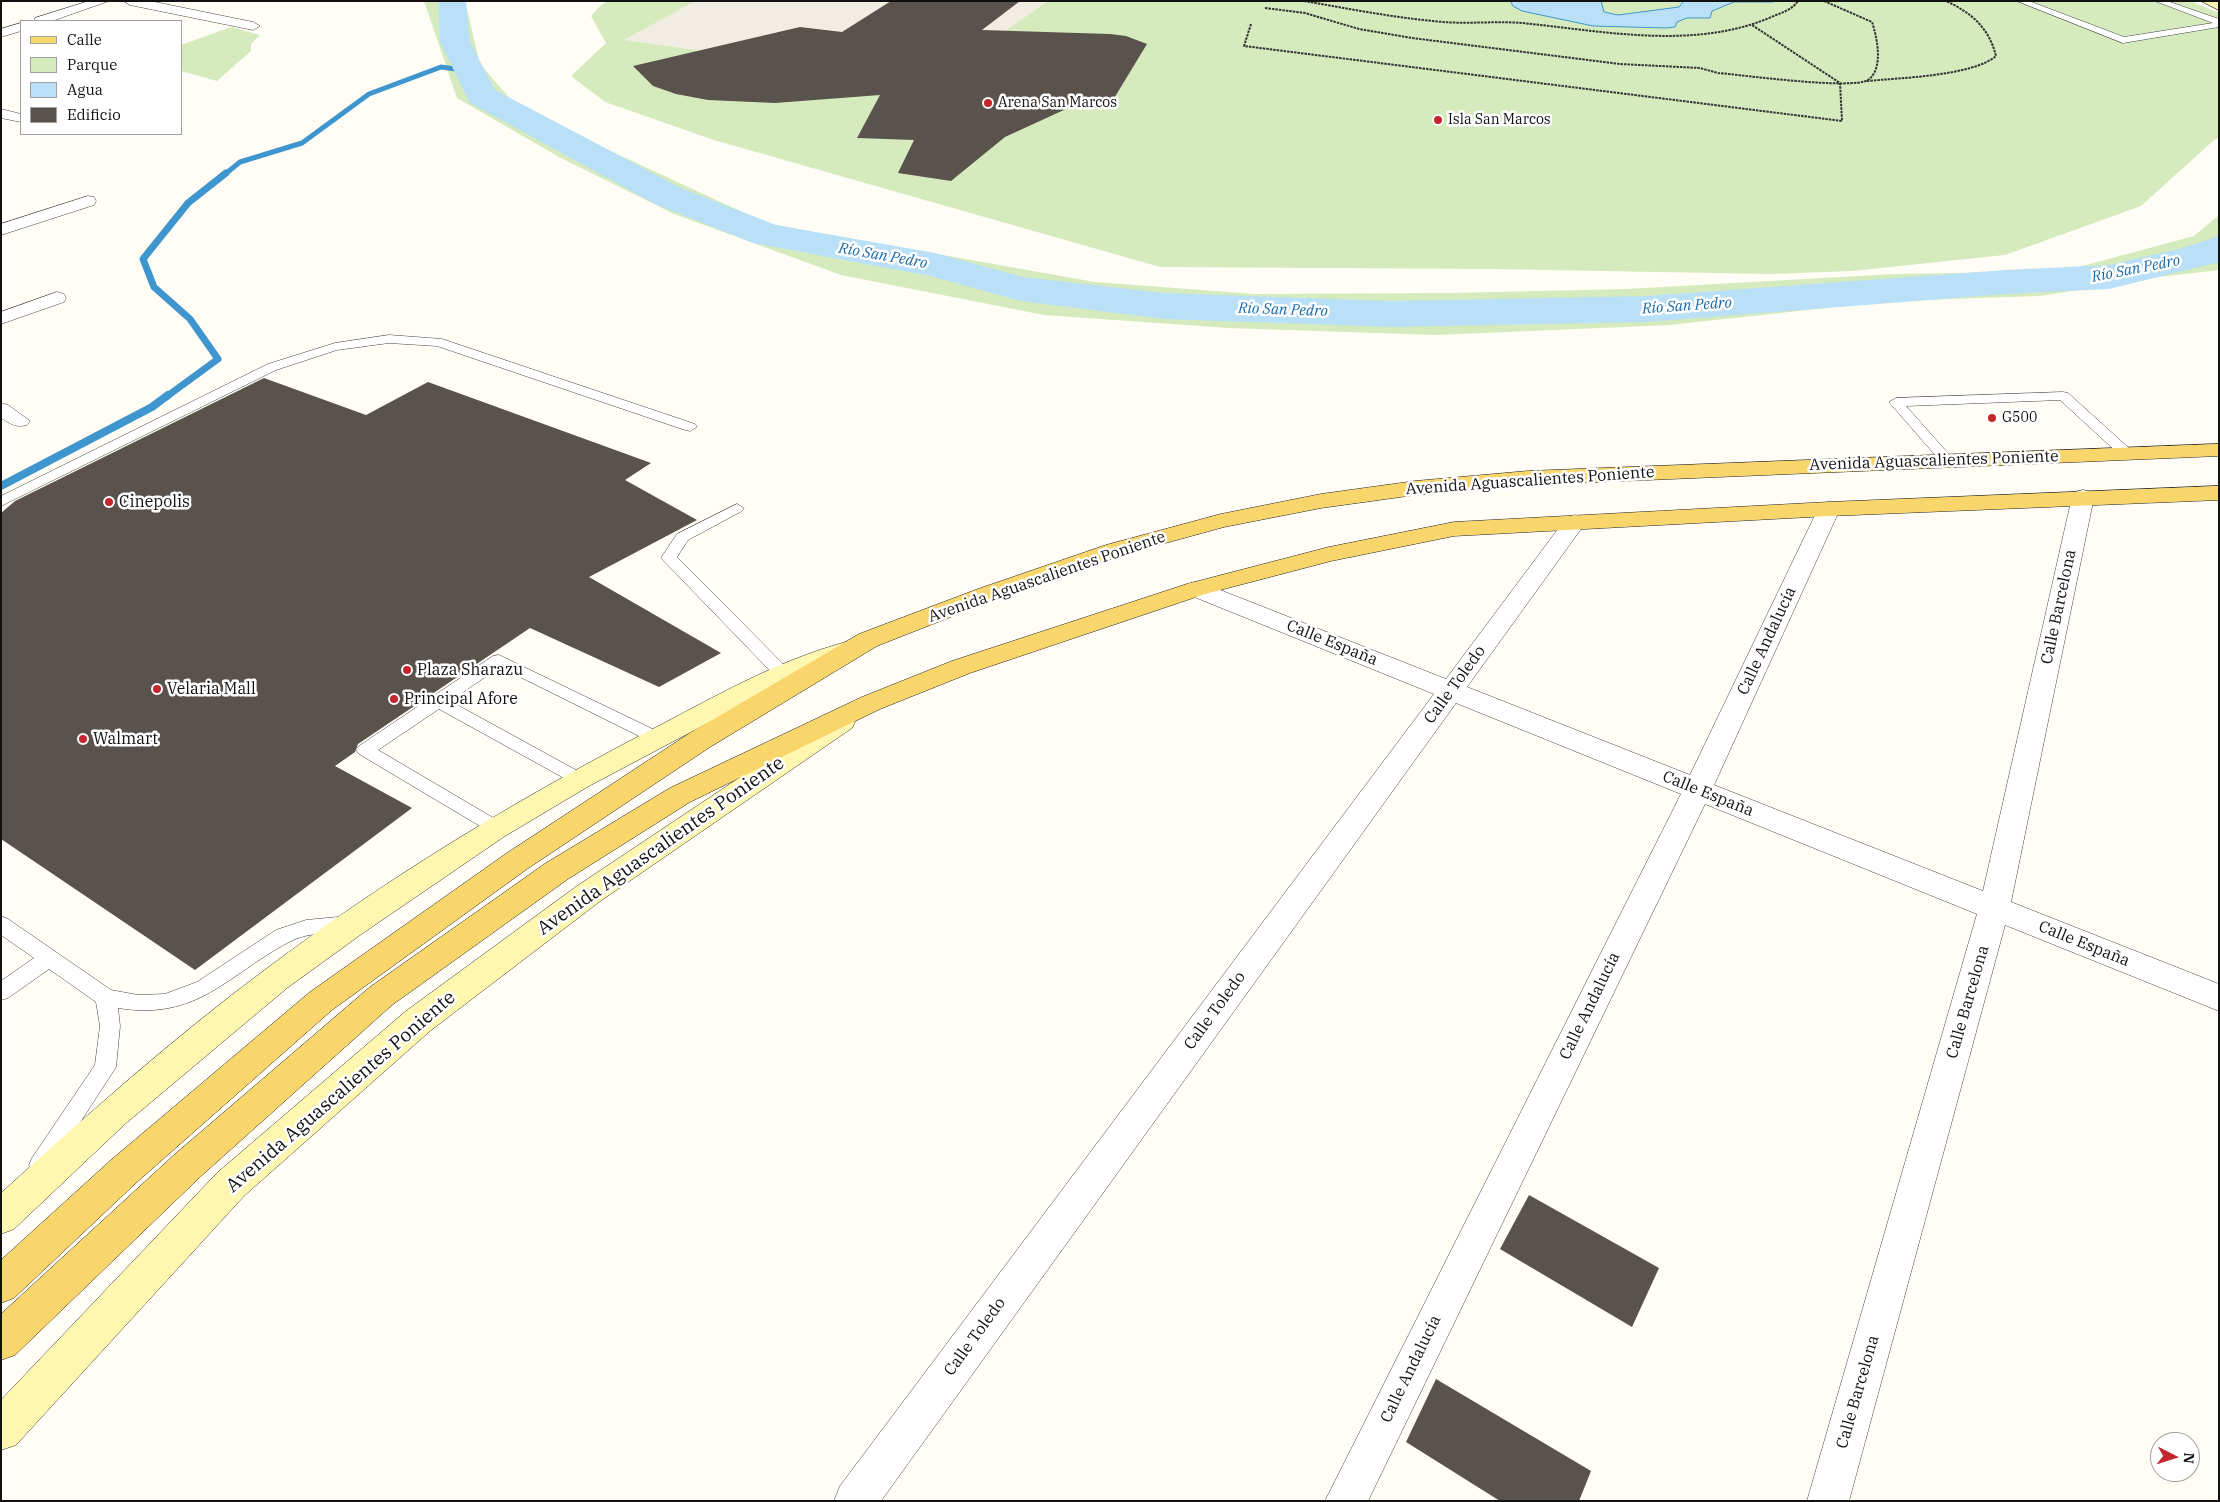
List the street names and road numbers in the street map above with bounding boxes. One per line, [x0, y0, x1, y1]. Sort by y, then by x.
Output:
street label: Avenida Aguascalientes Poniente [1809, 447, 2059, 475]
street label: Avenida Aguascalientes Poniente [1405, 463, 1655, 499]
street label: Avenida Aguascalientes Poniente [926, 527, 1168, 627]
street label: Calle Barcelona [2037, 548, 2081, 666]
street label: Calle Andalucía [1734, 584, 1800, 698]
street label: Calle España [1284, 616, 1380, 670]
street label: Calle Toledo [1420, 642, 1490, 728]
street label: Avenida Aguascalientes Poniente [533, 752, 789, 940]
street label: Calle España [1660, 767, 1756, 821]
street label: Calle España [2036, 917, 2132, 971]
street label: Calle Barcelona [1943, 943, 1993, 1061]
street label: Calle Andalucía [1556, 949, 1624, 1063]
street label: Calle Toledo [1180, 968, 1250, 1054]
street label: Avenida Aguascalientes Poniente [222, 986, 460, 1198]
street label: Calle Toledo [940, 1294, 1010, 1380]
street label: Calle Andalucía [1377, 1312, 1445, 1426]
street label: Calle Barcelona [1833, 1333, 1883, 1451]

